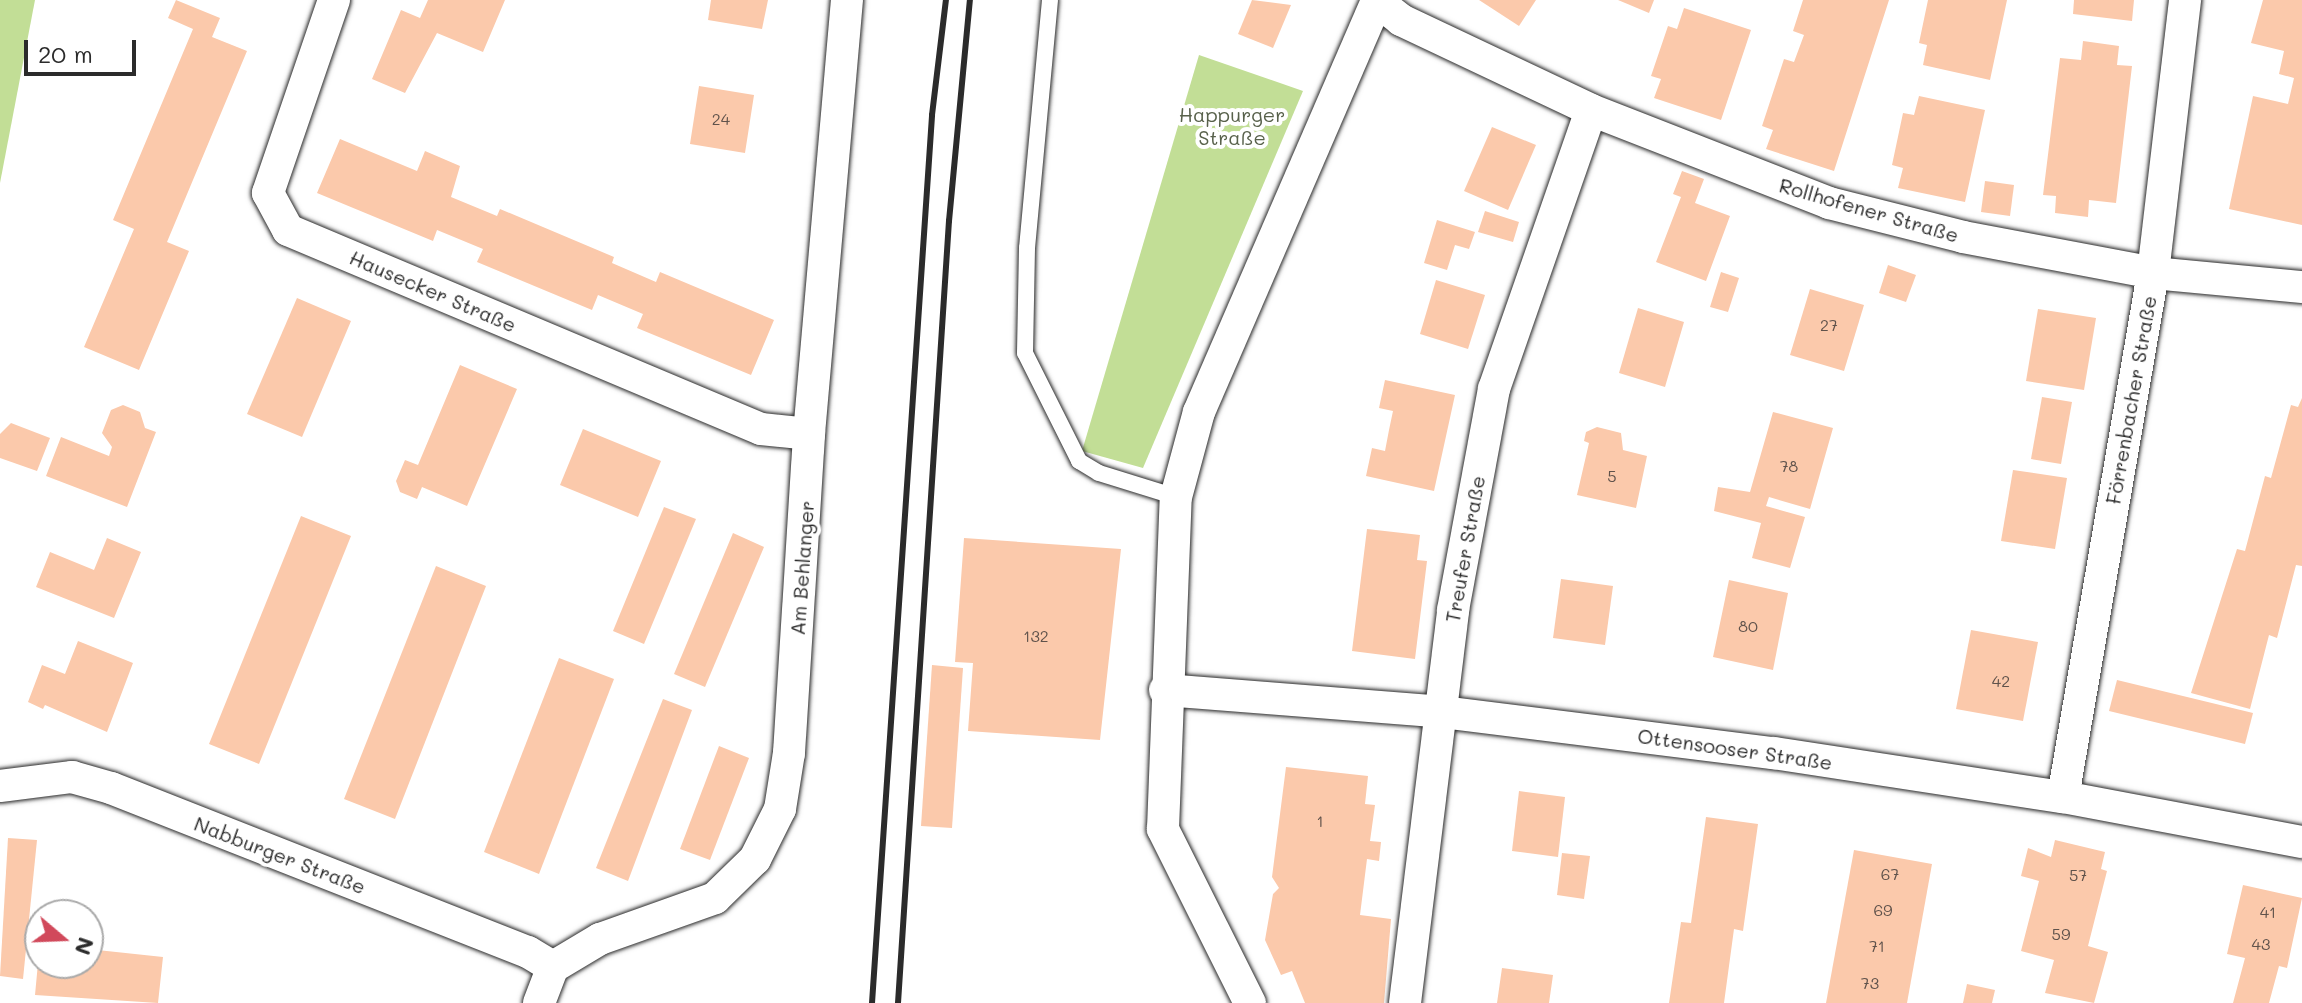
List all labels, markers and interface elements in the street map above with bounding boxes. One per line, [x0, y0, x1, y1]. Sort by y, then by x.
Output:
scale bar [28, 24, 140, 74]
text: 20 m [38, 38, 93, 69]
park label: Happurger Straße [1179, 102, 1285, 149]
house number: 24 [712, 109, 730, 129]
street label: Rollhofener Straße [1777, 173, 1961, 247]
street label: Hausecker Straße [346, 245, 520, 337]
street label: Förrenbacher Straße [2101, 294, 2161, 506]
house number: 27 [1820, 315, 1838, 335]
house number: 78 [1780, 456, 1798, 476]
house number: 5 [1607, 466, 1617, 486]
street label: Treufer Straße [1440, 474, 1490, 624]
street label: Am Behlanger [785, 500, 819, 636]
house number: 80 [1738, 616, 1758, 636]
house number: 132 [1023, 626, 1049, 646]
house number: 42 [1992, 671, 2010, 691]
street label: Ottensooser Straße [1636, 723, 1834, 775]
street label: Nabburger Straße [191, 811, 369, 899]
house number: 1 [1316, 811, 1324, 831]
house number: 67 [1881, 864, 1899, 884]
house number: 57 [2069, 865, 2087, 885]
north arrow [24, 899, 104, 979]
house number: 69 [1873, 900, 1893, 920]
house number: 41 [2260, 902, 2276, 922]
house number: 59 [2052, 924, 2070, 944]
text: N [69, 934, 102, 959]
house number: 43 [2252, 934, 2270, 954]
house number: 71 [1869, 936, 1885, 956]
house number: 73 [1861, 973, 1879, 993]

